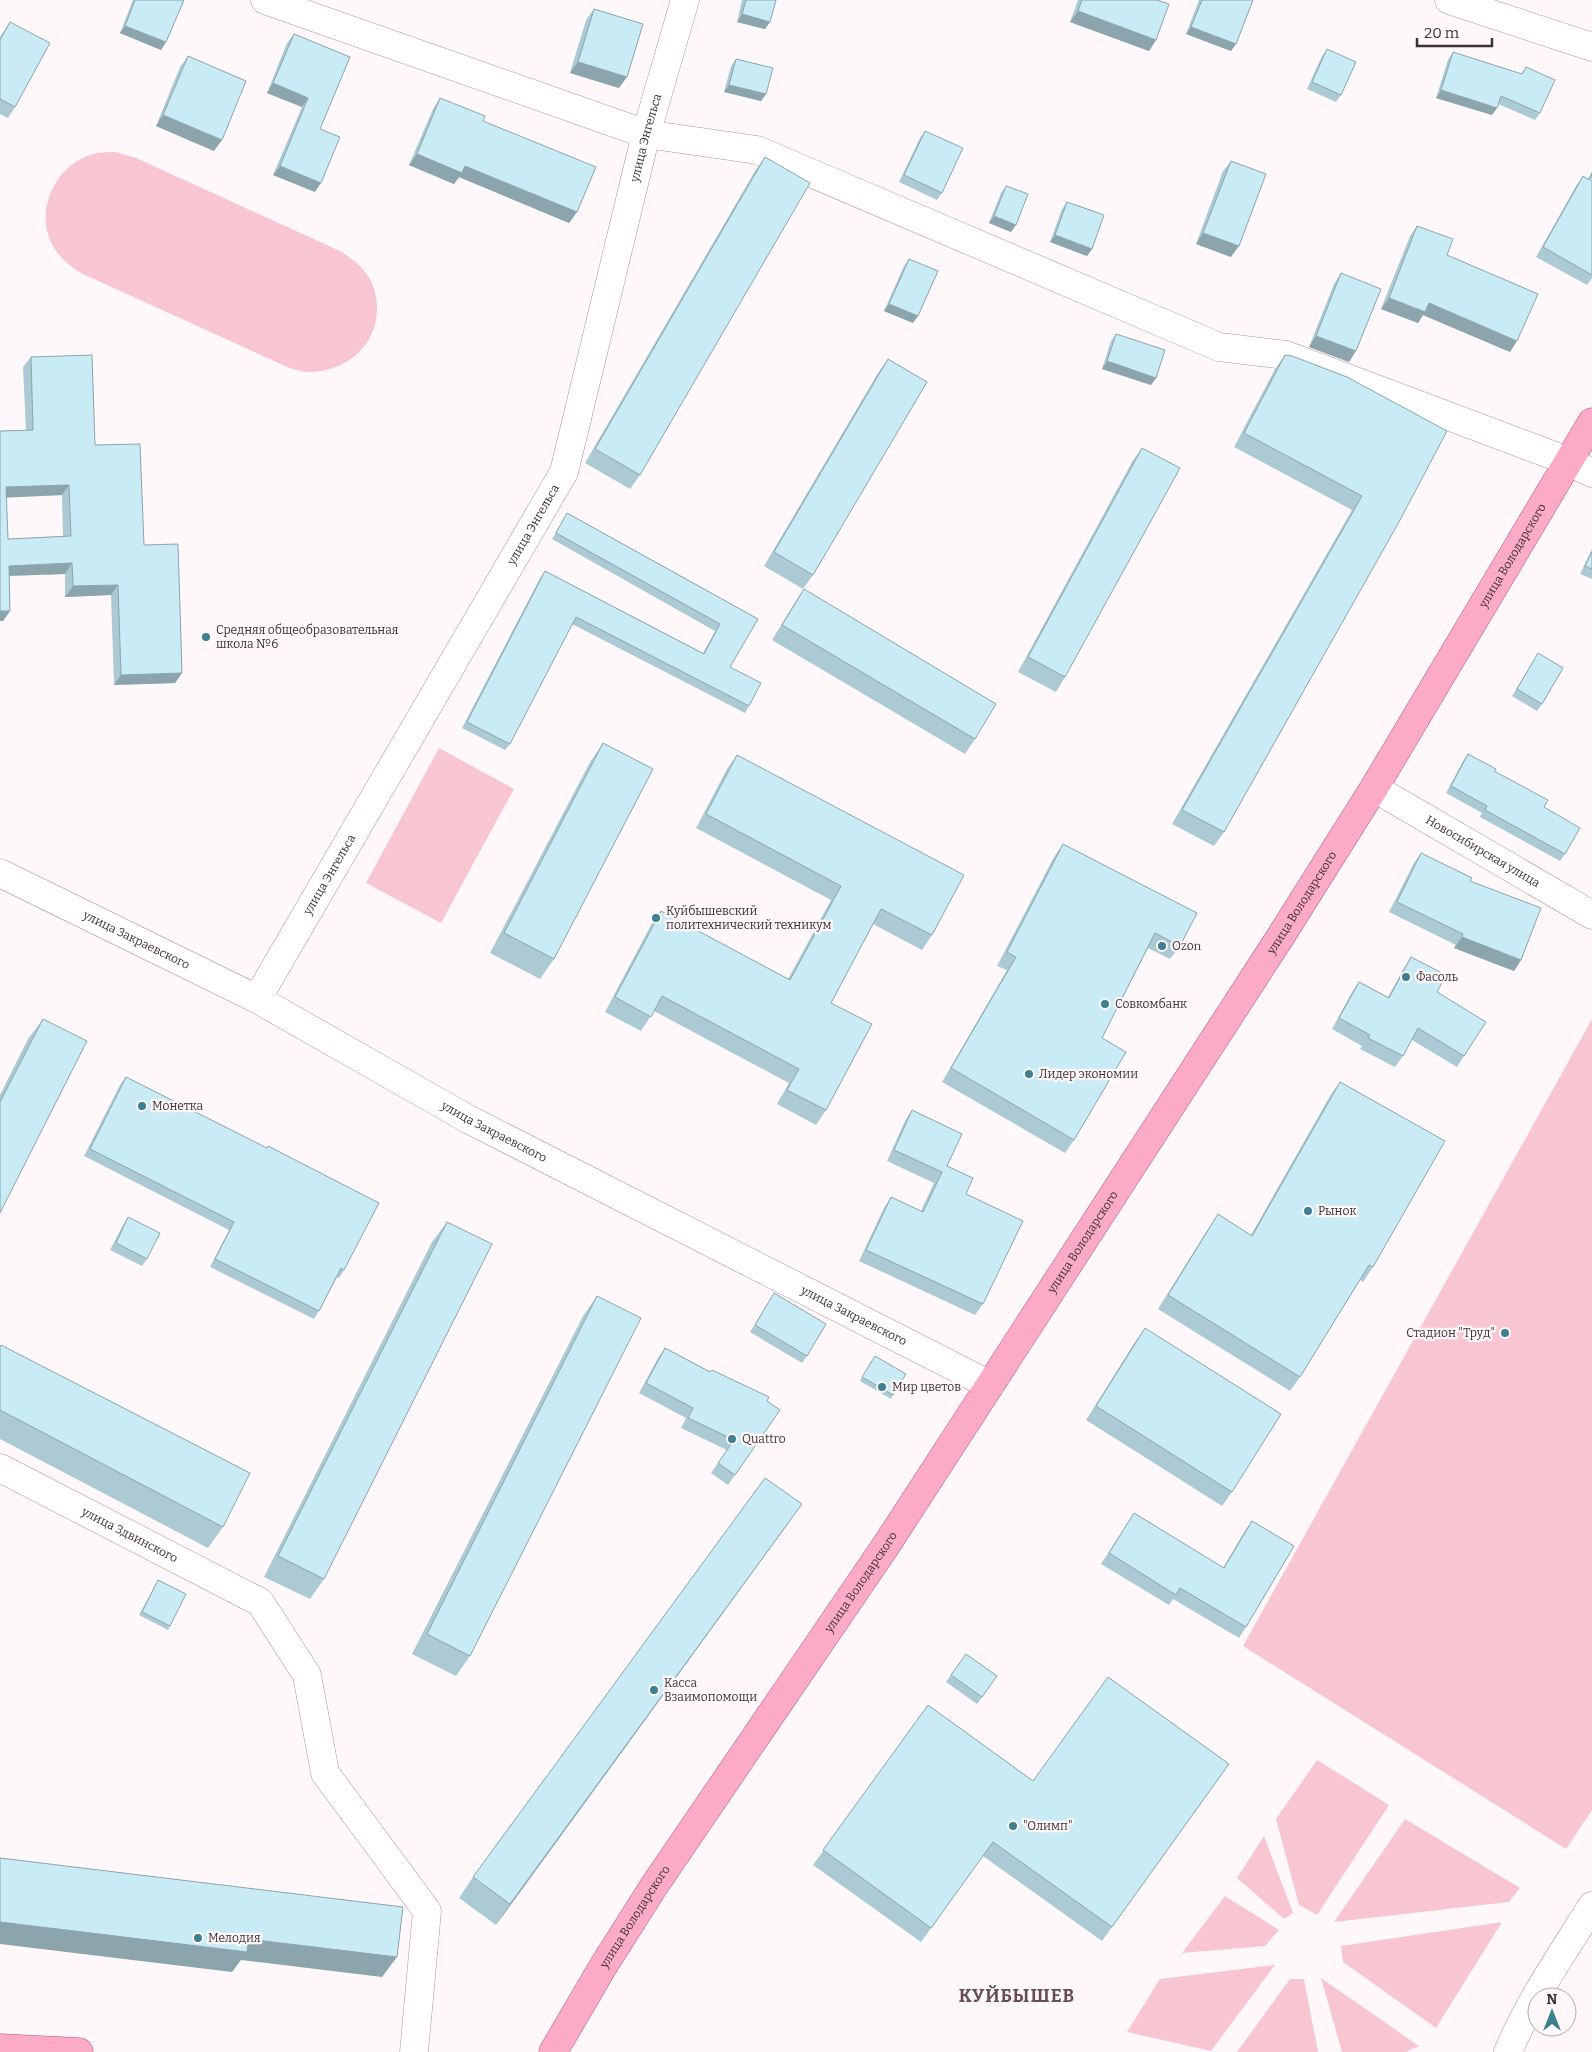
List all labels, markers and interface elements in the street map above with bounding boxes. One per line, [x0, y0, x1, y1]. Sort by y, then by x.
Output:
scale bar [1417, 15, 1492, 47]
text: 20 m [1424, 24, 1460, 42]
street label: улица Энгельса [627, 92, 664, 184]
street label: улица Энгельса [504, 481, 562, 568]
street label: улица Володарского [1475, 501, 1549, 611]
place label: Средняя общеобразовательная школа №6 [216, 623, 399, 651]
marker: Средняя общеобразовательная школа №6 [200, 631, 212, 643]
street label: Новосибирская улица [1423, 813, 1543, 890]
street label: улица Энгельса [300, 831, 359, 918]
street label: улица Володарского [1264, 849, 1339, 957]
place label: Куйбышевский политехнический техникум [666, 904, 831, 932]
street label: улица Закраевского [80, 907, 192, 972]
marker: Куйбышевский политехнический техникум [650, 912, 662, 924]
place label: Ozon [1172, 939, 1202, 953]
marker: Ozon [1156, 940, 1168, 952]
place label: Фасоль [1416, 970, 1458, 984]
marker: Фасоль [1400, 971, 1412, 983]
place label: Совкомбанк [1115, 997, 1187, 1011]
marker: Совкомбанк [1099, 998, 1111, 1010]
place label: Лидер экономии [1039, 1067, 1138, 1081]
marker: Лидер экономии [1023, 1068, 1035, 1080]
street label: улица Закраевского [438, 1098, 549, 1165]
place label: Монетка [152, 1099, 204, 1113]
marker: Монетка [136, 1100, 148, 1112]
street label: улица Володарского [1044, 1188, 1121, 1297]
place label: Рынок [1318, 1204, 1356, 1218]
marker: Рынок [1302, 1205, 1314, 1217]
street label: улица Закраевского [798, 1282, 909, 1348]
place label: Стадион "Труд" [1406, 1326, 1495, 1340]
marker: Стадион "Труд" [1499, 1327, 1511, 1339]
place label: Мир цветов [892, 1380, 961, 1394]
marker: Мир цветов [876, 1381, 888, 1393]
place label: Quattro [742, 1432, 786, 1446]
marker: Quattro [726, 1433, 738, 1445]
street label: улица Здвинского [79, 1504, 180, 1565]
street label: улица Володарского [821, 1529, 900, 1636]
place label: Касса Взаимопомощи [664, 1676, 757, 1704]
marker: Касса Взаимопомощи [648, 1684, 660, 1696]
place label: "Олимп" [1023, 1819, 1073, 1833]
marker: "Олимп" [1007, 1820, 1019, 1832]
street label: улица Володарского [596, 1863, 673, 1972]
place label: Мелодия [208, 1931, 261, 1945]
marker: Мелодия [192, 1932, 204, 1944]
district label: КУЙБЫШЕВ [959, 1984, 1075, 2007]
north arrow [1527, 1987, 1577, 2037]
text: N [1547, 1991, 1558, 2008]

